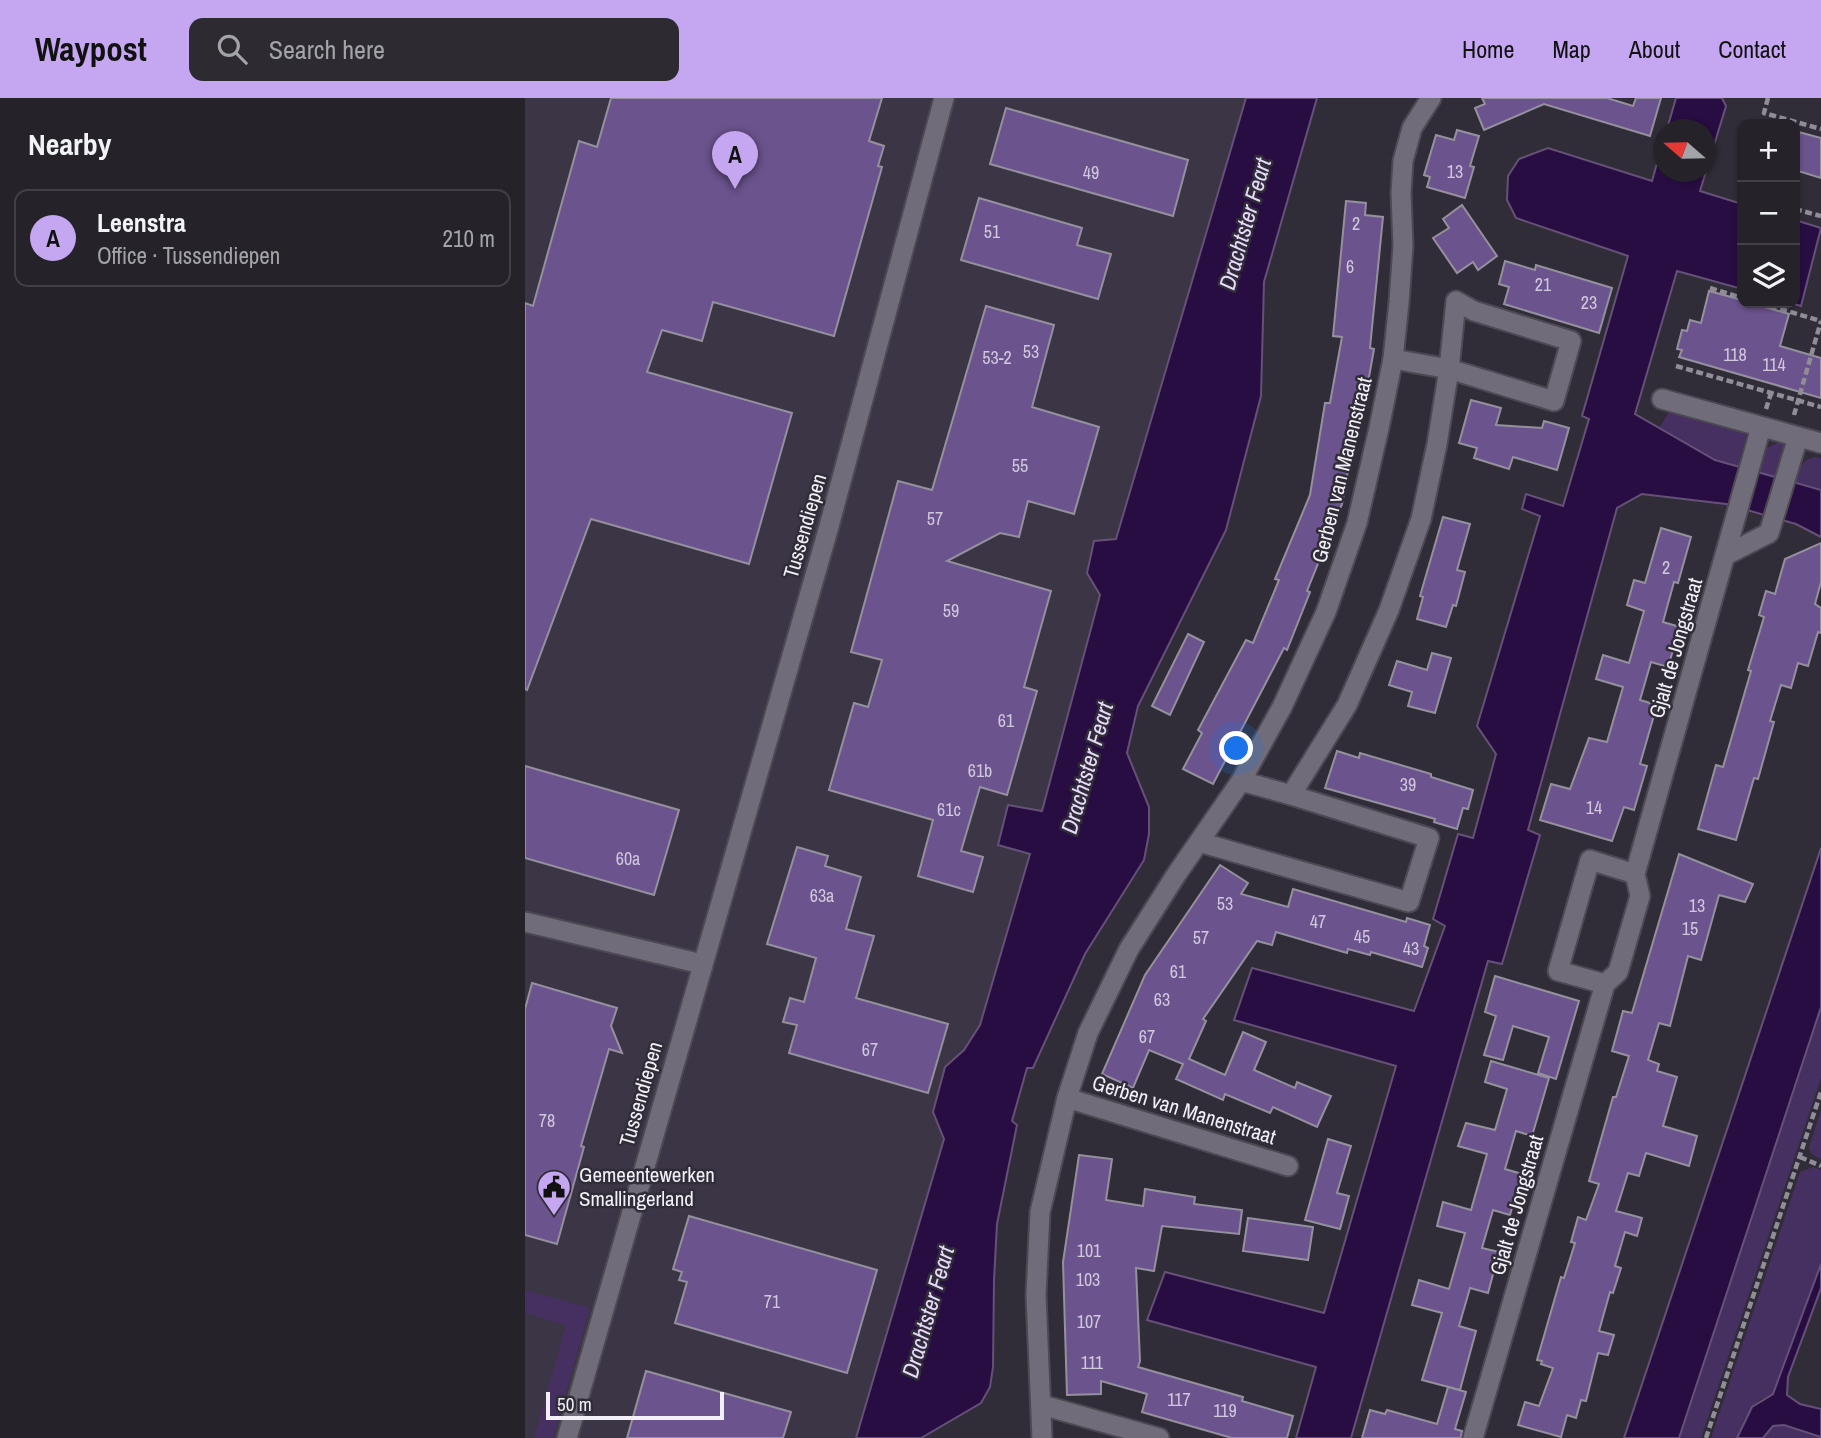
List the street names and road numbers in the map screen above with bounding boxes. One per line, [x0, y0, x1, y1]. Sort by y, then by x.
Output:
street label: Gerben van Manenstraat [1304, 374, 1379, 566]
street label: Tussendiepen [776, 470, 833, 582]
street label: Gjalt de Jongstraat [1642, 574, 1709, 721]
street label: Tussendiepen [612, 1038, 669, 1150]
street label: Gerben van Manenstraat [1089, 1068, 1280, 1151]
street label: Gjalt de Jongstraat [1483, 1131, 1550, 1278]

